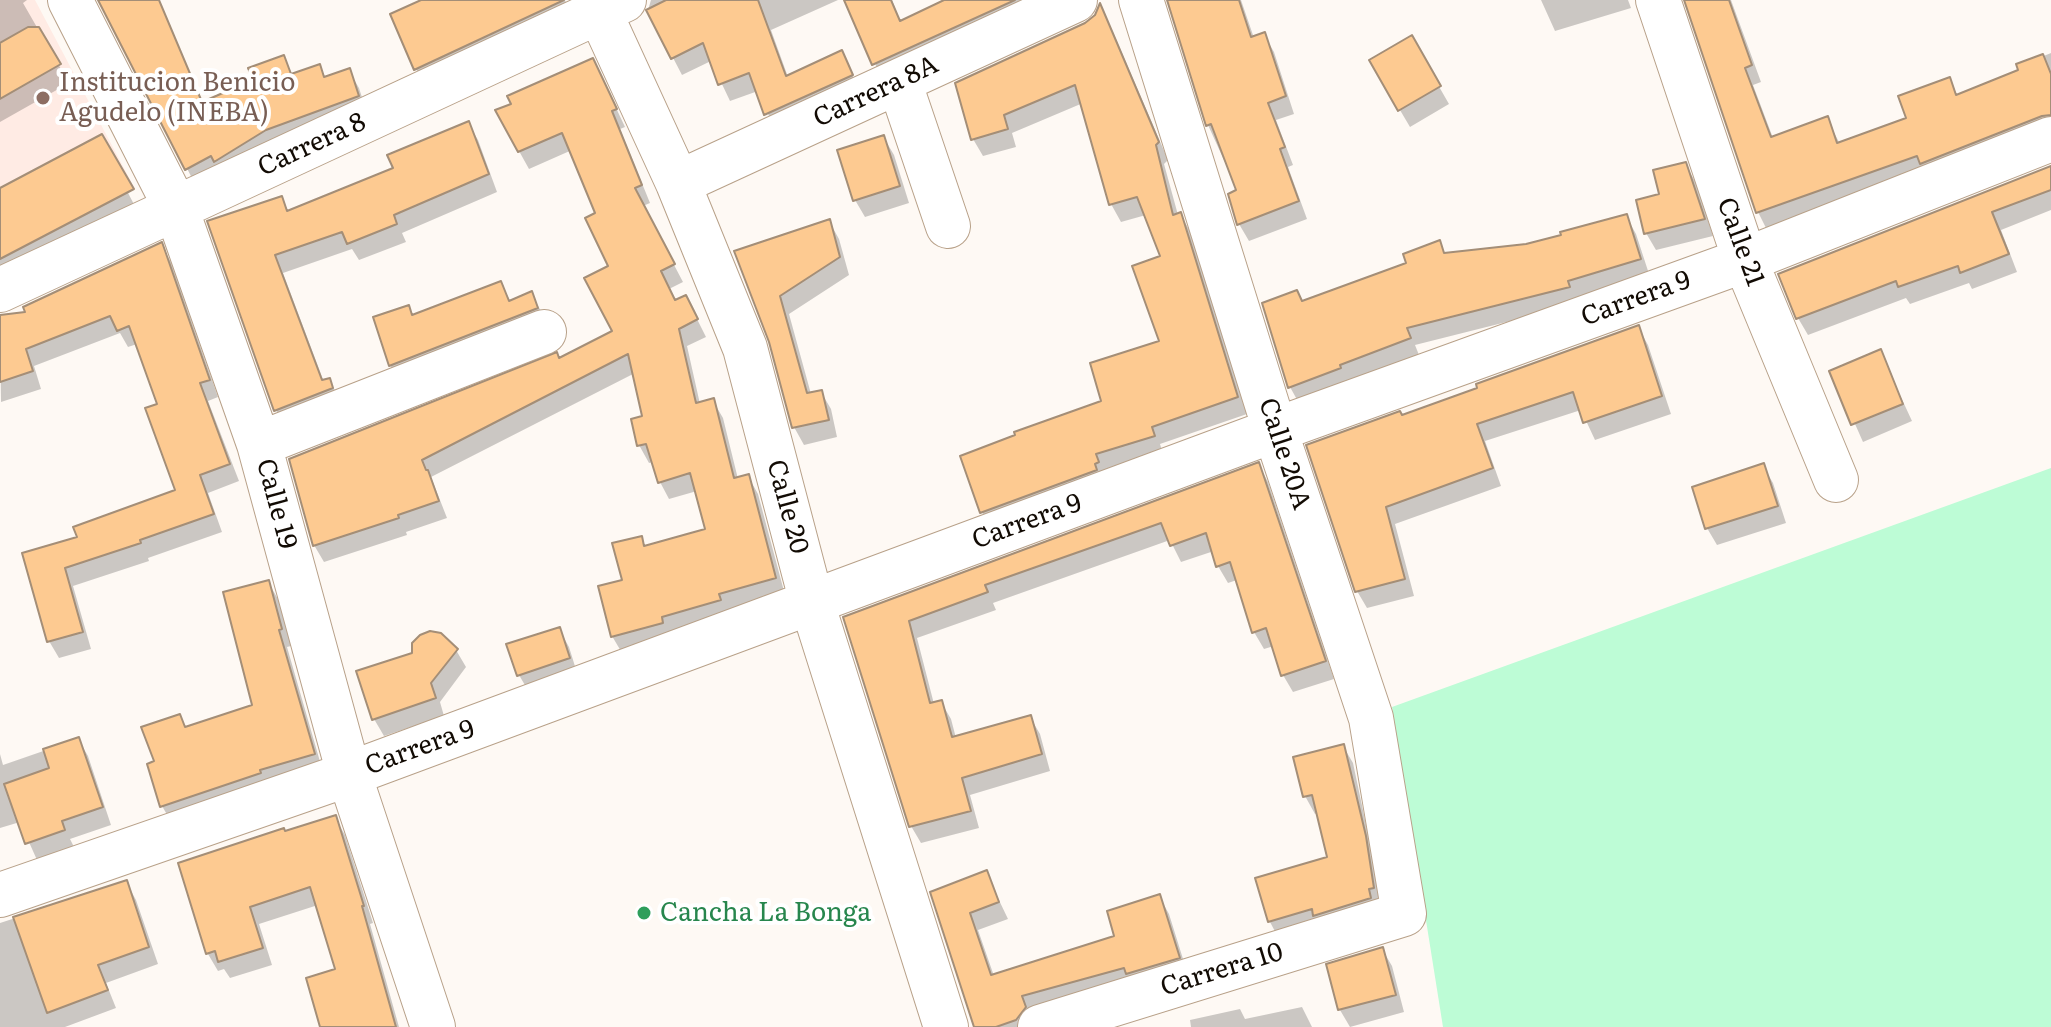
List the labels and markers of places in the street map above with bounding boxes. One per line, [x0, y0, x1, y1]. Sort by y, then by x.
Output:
place label: Institucion Benicio Agudelo (INEBA) [59, 67, 295, 128]
marker: Institucion Benicio Agudelo (INEBA) [34, 89, 52, 107]
place label: Cancha La Bonga [660, 897, 871, 929]
marker: Cancha La Bonga [635, 904, 653, 922]

